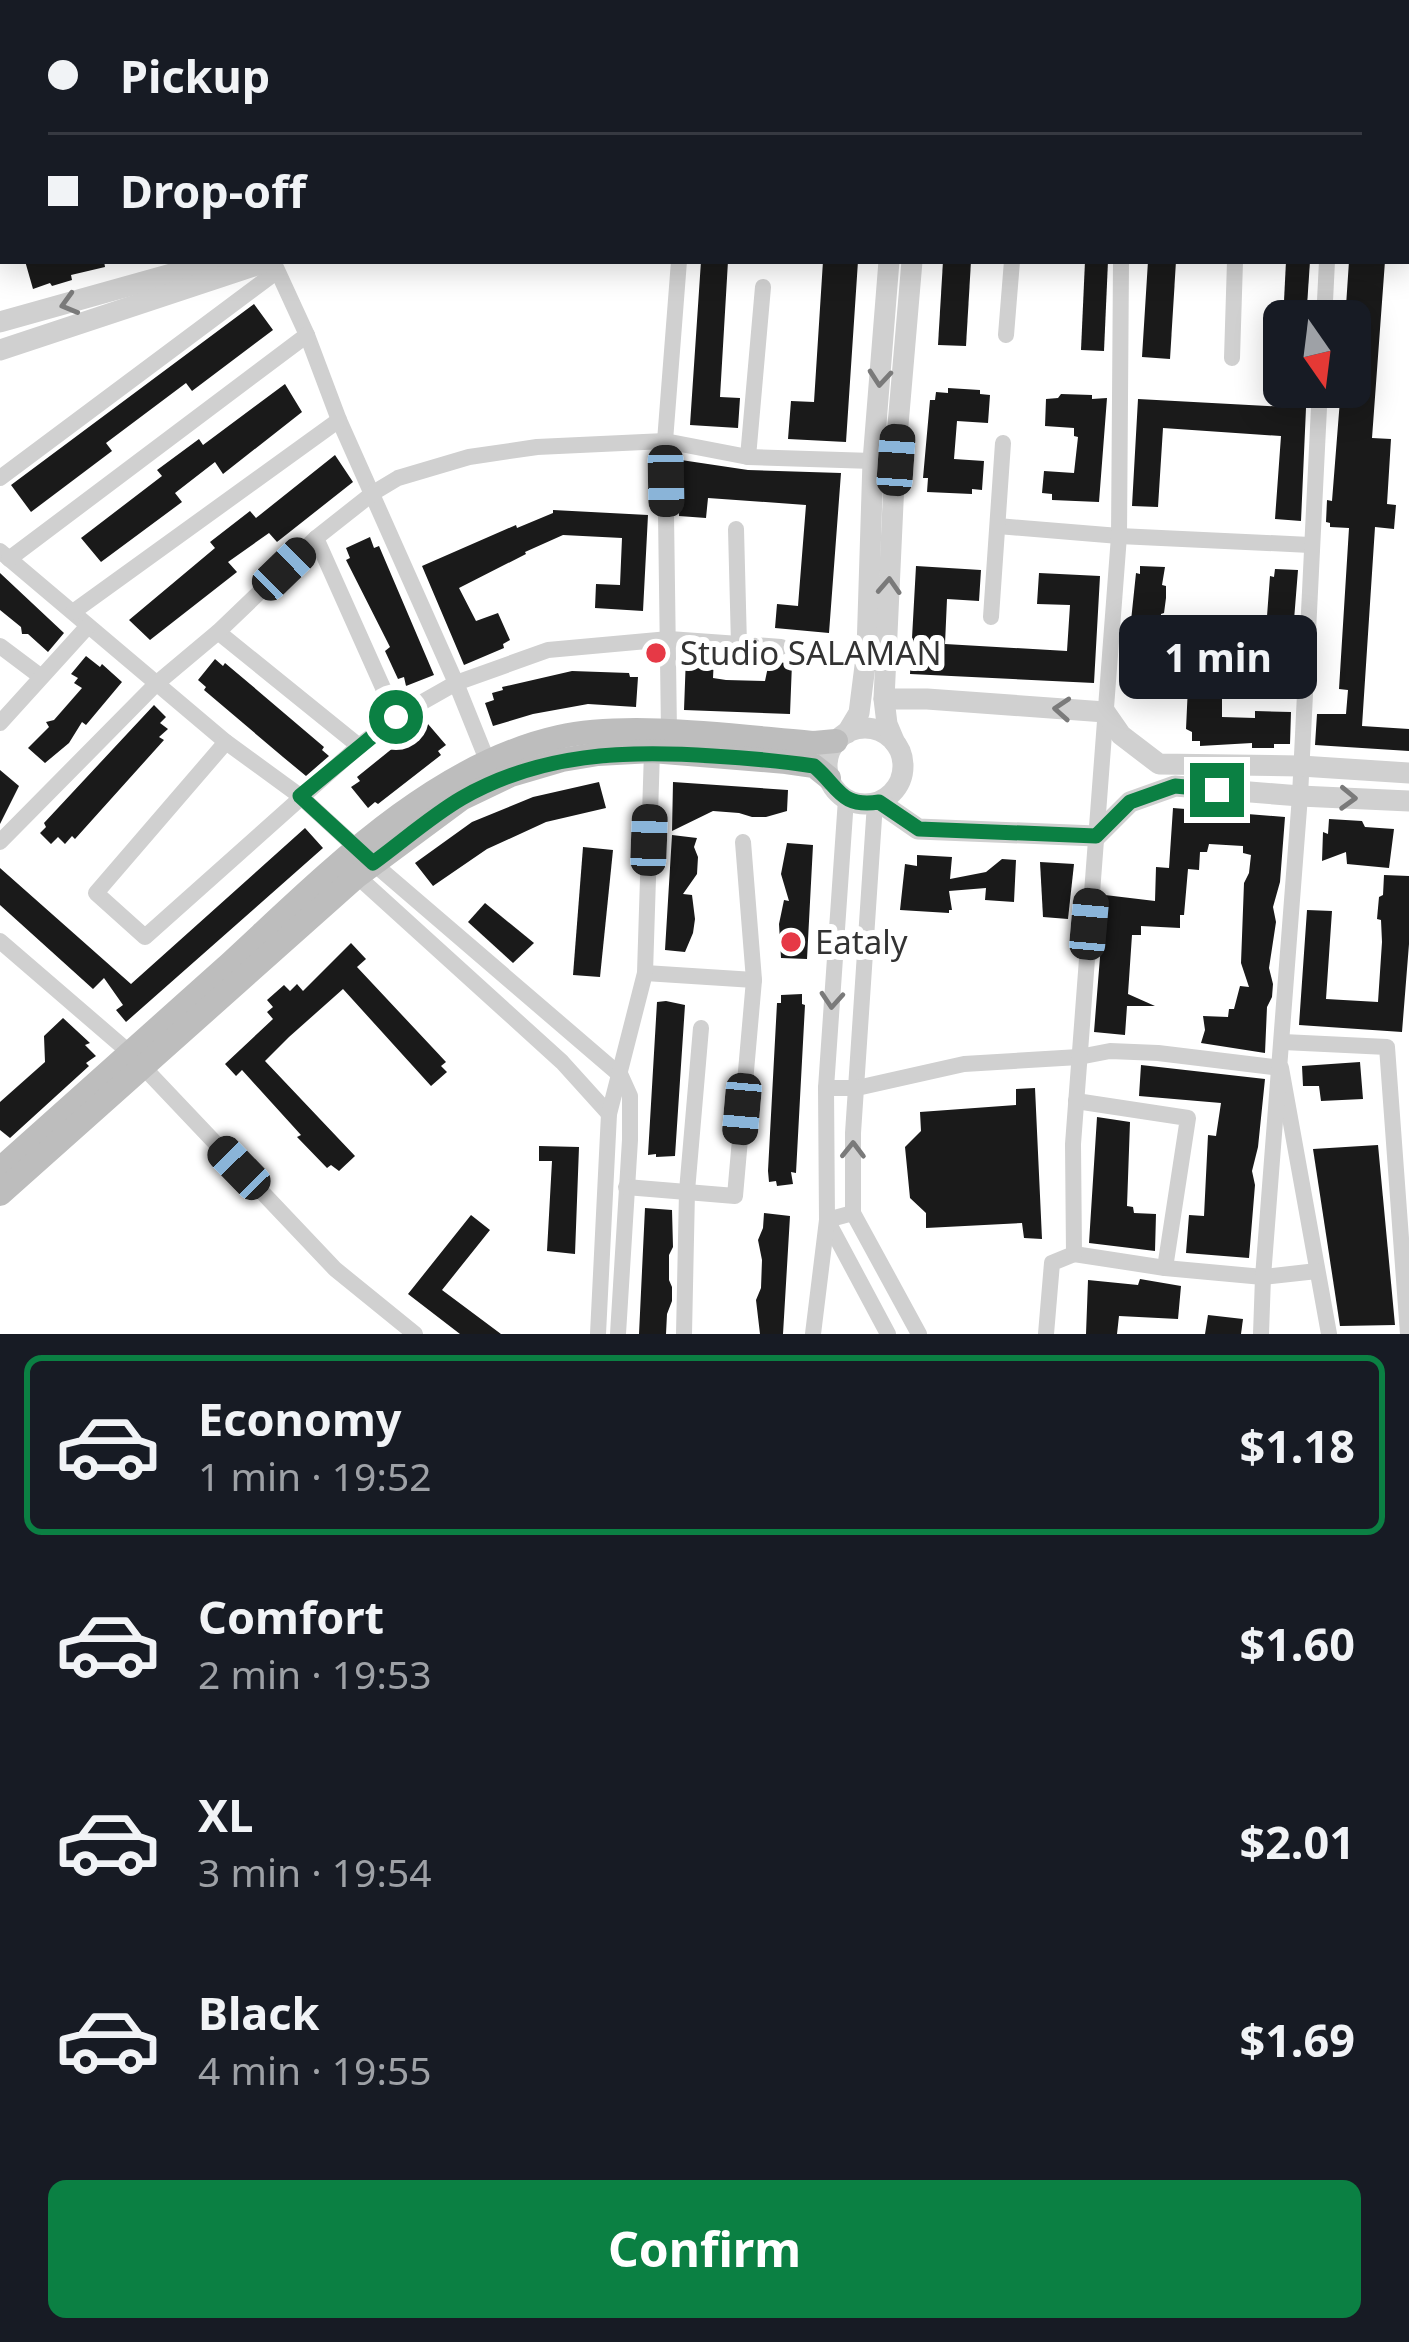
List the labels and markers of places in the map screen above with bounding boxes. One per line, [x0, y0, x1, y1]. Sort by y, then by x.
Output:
place label: Studio SALAMAN [680, 630, 941, 675]
marker: Studio SALAMAN [643, 640, 669, 666]
place label: Eataly [815, 919, 908, 964]
marker: Eataly [778, 929, 804, 955]

